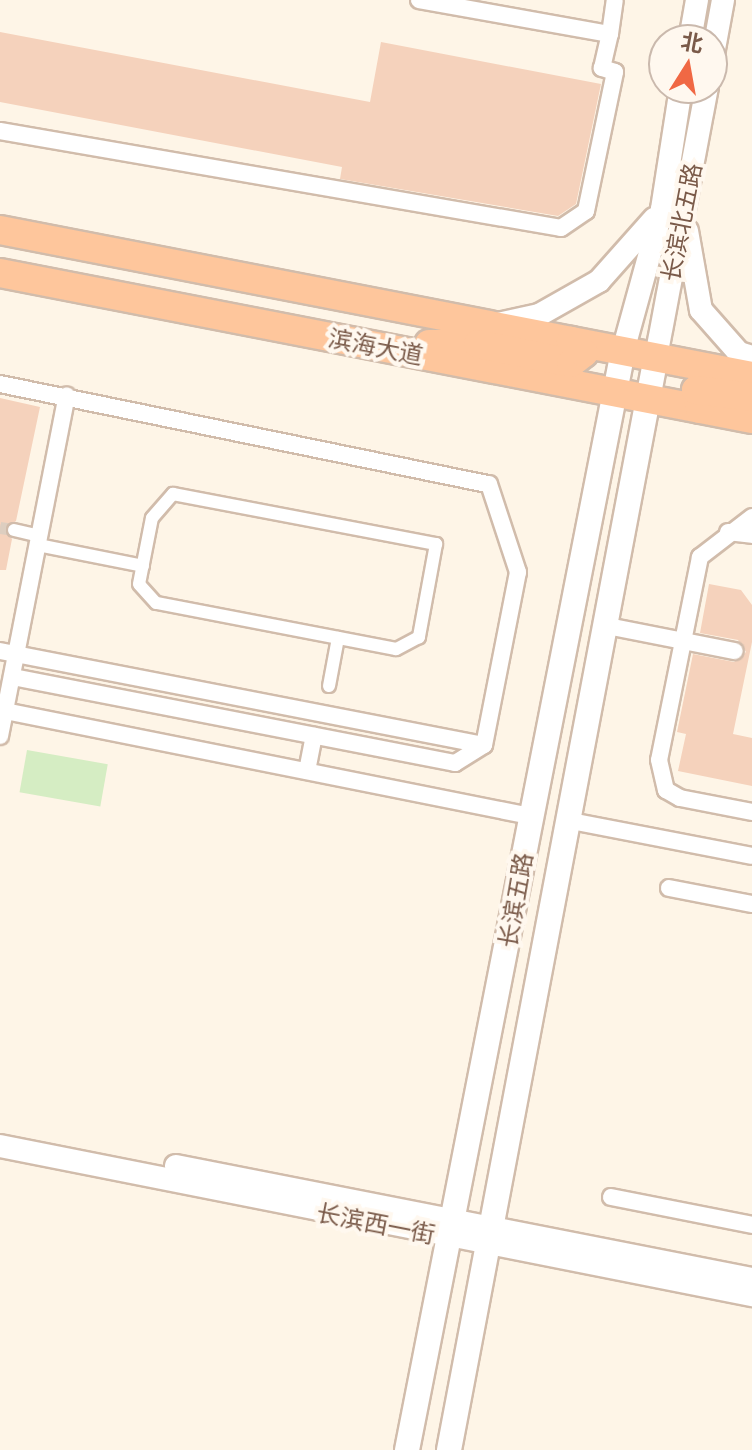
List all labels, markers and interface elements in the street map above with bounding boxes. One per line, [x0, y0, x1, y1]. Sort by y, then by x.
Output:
north arrow [648, 24, 728, 104]
text: 北 [679, 27, 706, 57]
street label: 长滨北五路 [655, 160, 707, 284]
street label: 滨海大道 [326, 323, 426, 369]
street label: 长滨五路 [492, 850, 538, 950]
street label: 长滨西一街 [314, 1197, 438, 1249]

